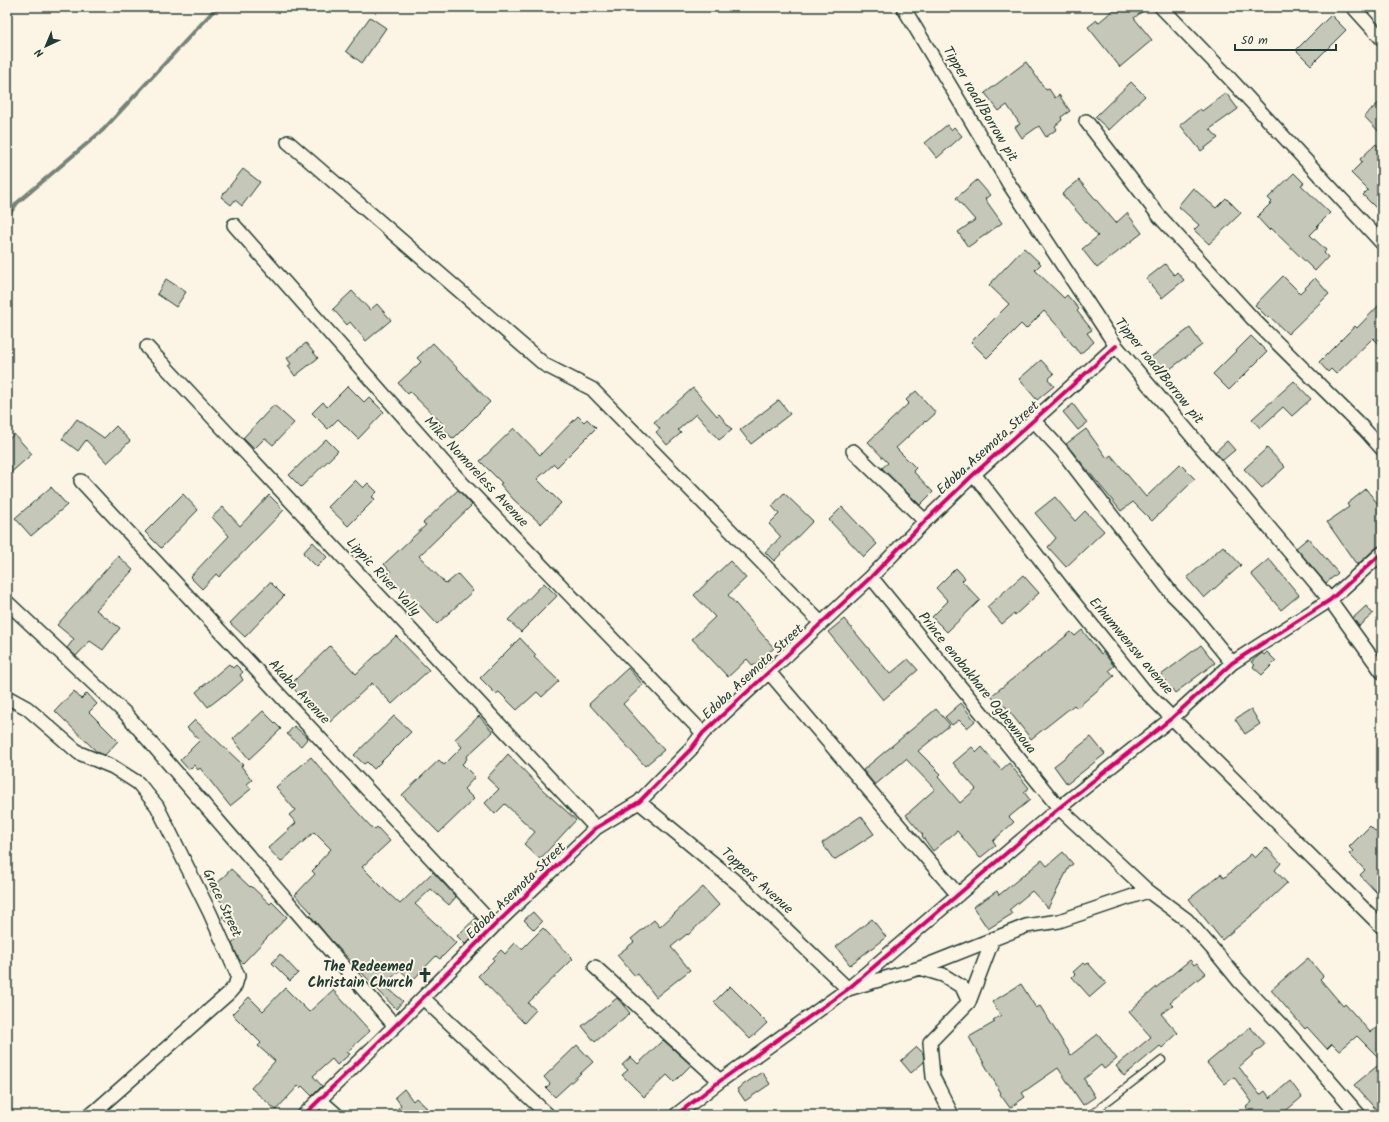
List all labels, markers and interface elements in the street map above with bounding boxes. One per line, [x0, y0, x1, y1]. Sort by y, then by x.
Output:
north arrow [26, 26, 66, 66]
scale bar [1235, 26, 1336, 52]
text: 50 m [1241, 31, 1268, 50]
street label: Tipper road/Borrow pit [937, 42, 1024, 167]
text: N [31, 44, 49, 61]
street label: Tipper road/Borrow pit [1109, 313, 1209, 430]
street label: Edoba Asemota Street [931, 395, 1045, 500]
street label: Mike Nomoreless Avenue [418, 411, 534, 533]
street label: Lippic River Vally [341, 533, 426, 622]
street label: Erhumwensw avenue [1083, 592, 1179, 700]
street label: Prince enobakhare Ogbewnoua [913, 607, 1041, 759]
street label: Edoba Asemota Street [697, 618, 809, 725]
street label: Akaba Avenue [263, 654, 336, 730]
street label: Edoba Asemota Street [461, 837, 572, 945]
street label: Toppers Avenue [716, 842, 799, 920]
street label: Grace Street [197, 865, 248, 941]
place label: The Redeemed Christain Church [308, 956, 413, 994]
church icon: The Redeemed Christain Church [416, 966, 434, 984]

